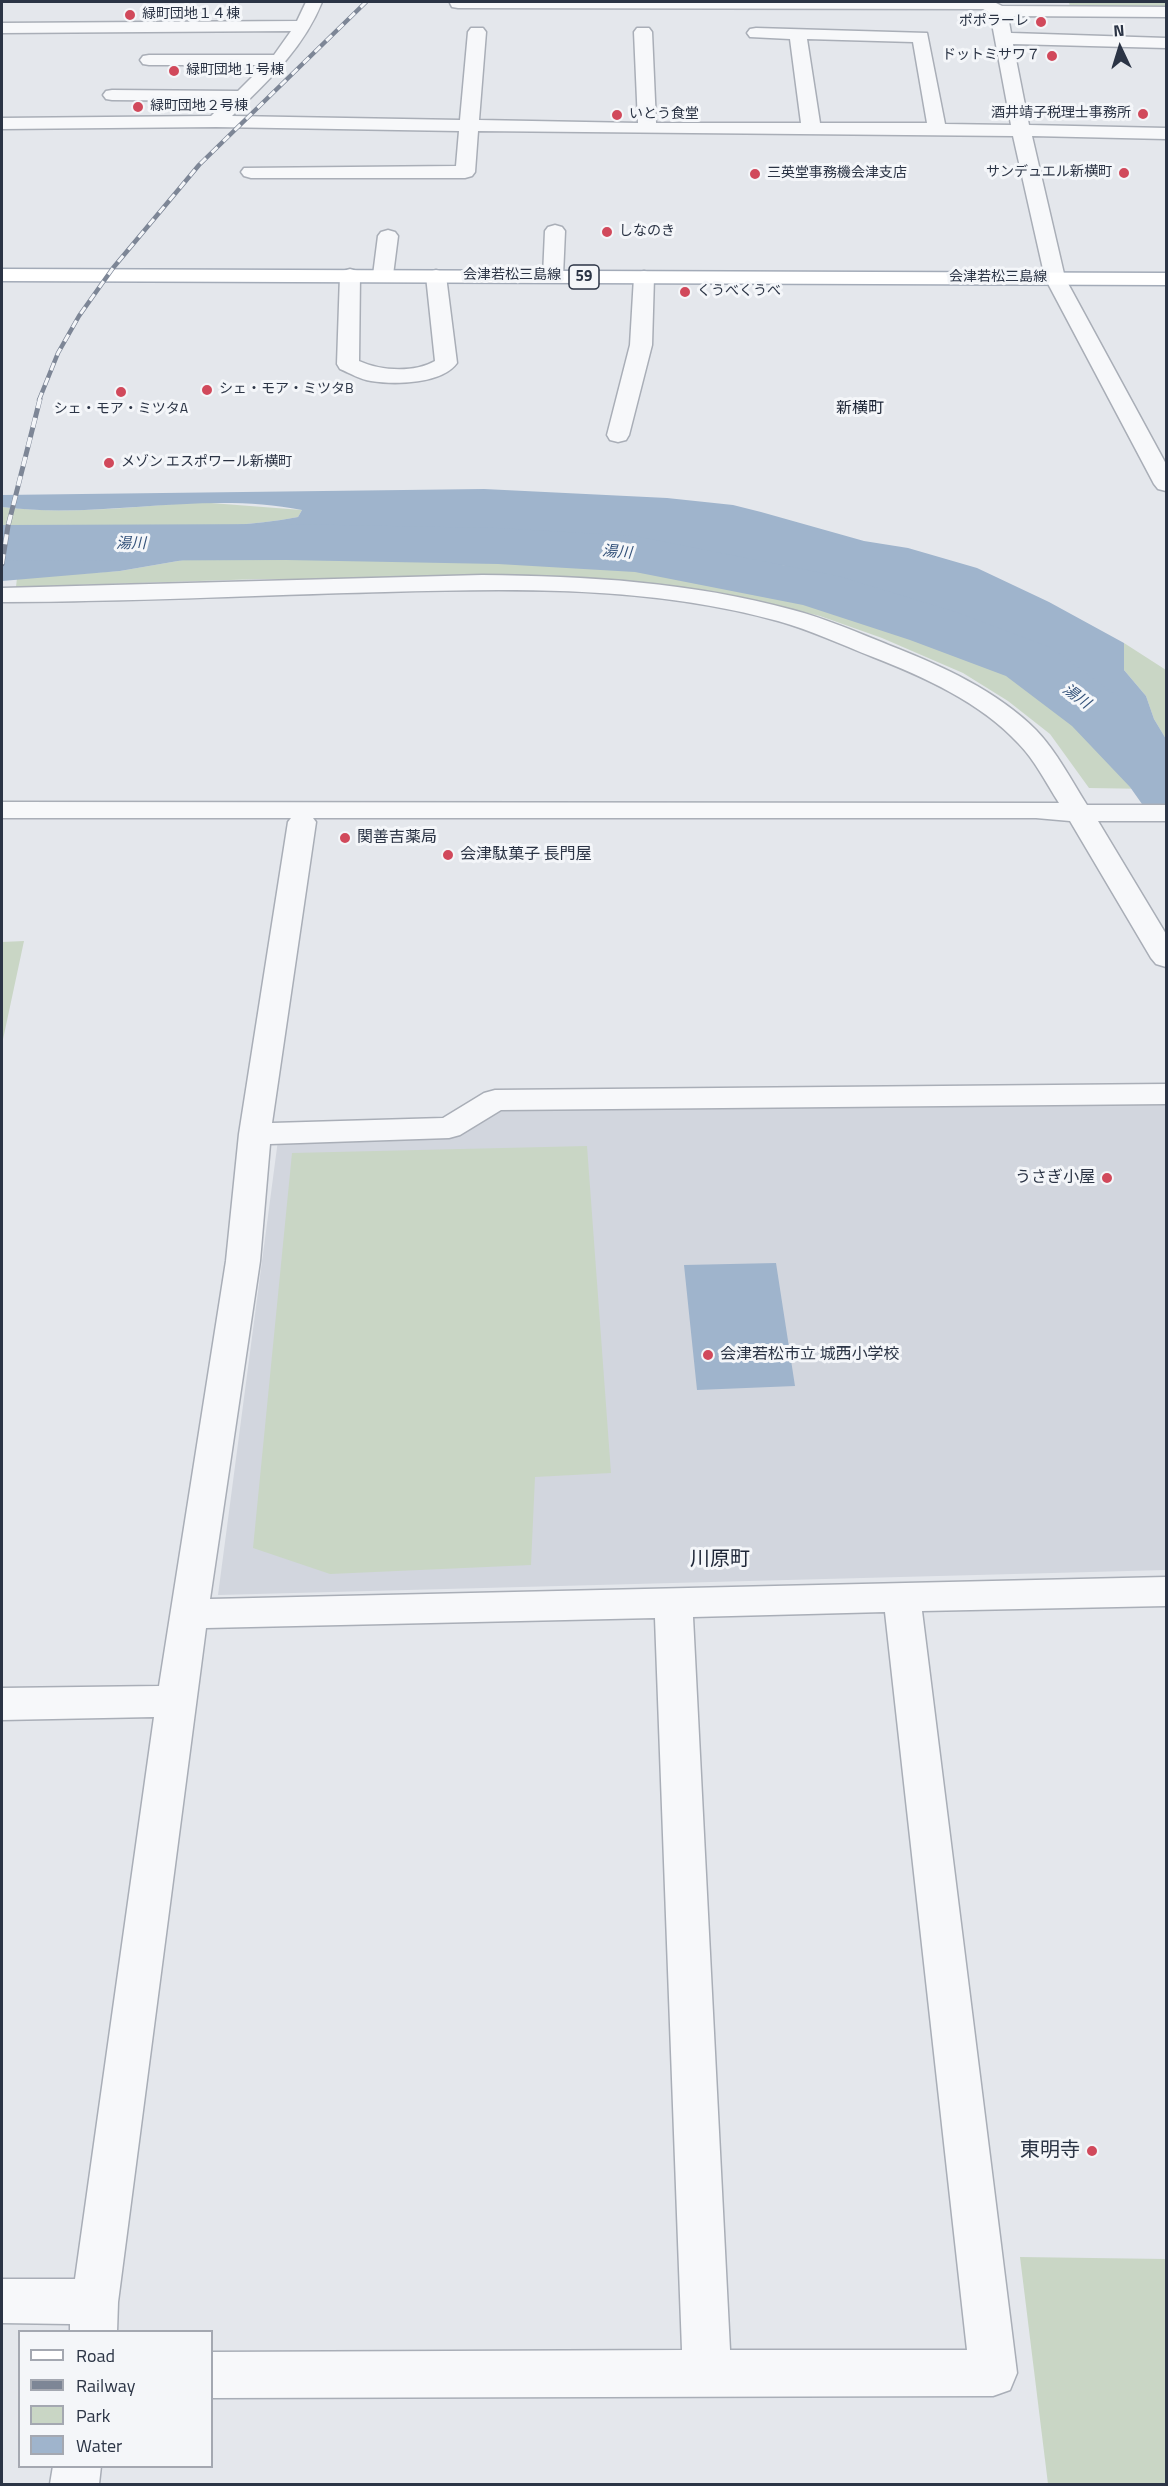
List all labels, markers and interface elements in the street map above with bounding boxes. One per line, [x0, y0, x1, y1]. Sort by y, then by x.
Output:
place label: 緑町団地１４棟 [142, 7, 240, 23]
marker: 緑町団地１４棟 [123, 8, 137, 22]
place label: ポポラーレ [959, 14, 1029, 30]
marker: ポポラーレ [1034, 15, 1048, 29]
north arrow [1090, 18, 1150, 78]
text: N [1112, 18, 1125, 42]
place label: ドットミサワ７ [942, 48, 1040, 64]
marker: ドットミサワ７ [1045, 49, 1059, 63]
place label: 緑町団地１号棟 [186, 63, 284, 79]
marker: 緑町団地１号棟 [167, 64, 181, 78]
place label: 緑町団地２号棟 [150, 99, 248, 115]
marker: 緑町団地２号棟 [131, 100, 145, 114]
place label: 酒井靖子税理士事務所 [991, 106, 1131, 122]
place label: いとう食堂 [629, 107, 699, 123]
marker: 酒井靖子税理士事務所 [1136, 107, 1150, 121]
marker: いとう食堂 [610, 108, 624, 122]
place label: サンデュエル新横町 [986, 165, 1112, 181]
place label: 三英堂事務機会津支店 [767, 166, 907, 182]
marker: サンデュエル新横町 [1117, 166, 1131, 180]
marker: 三英堂事務機会津支店 [748, 167, 762, 181]
place label: しなのき [619, 224, 675, 240]
marker: しなのき [600, 225, 614, 239]
road number: 59 [569, 265, 599, 289]
street label: 会津若松三島線 [463, 268, 561, 284]
street label: 会津若松三島線 [949, 270, 1047, 286]
place label: くうべくうべ [697, 284, 781, 300]
marker: くうべくうべ [678, 285, 692, 299]
place label: シェ・モア・ミツタB [219, 382, 354, 398]
marker: シェ・モア・ミツタB [200, 383, 214, 397]
marker: シェ・モア・ミツタA [114, 385, 128, 399]
district label: 新横町 [836, 399, 884, 419]
place label: シェ・モア・ミツタA [54, 402, 188, 418]
place label: メゾン エスポワール新横町 [121, 455, 292, 471]
marker: メゾン エスポワール新横町 [102, 456, 116, 470]
water label: 湯川 [116, 535, 146, 553]
water label: 湯川 [601, 543, 633, 563]
water label: 湯川 [1059, 681, 1093, 713]
place label: 関善吉薬局 [357, 828, 437, 848]
marker: 関善吉薬局 [338, 831, 352, 845]
place label: 会津駄菓子 長門屋 [460, 845, 592, 865]
marker: 会津駄菓子 長門屋 [441, 848, 455, 862]
place label: うさぎ小屋 [1015, 1168, 1095, 1188]
marker: うさぎ小屋 [1100, 1171, 1114, 1185]
place label: 会津若松市立 城西小学校 [720, 1345, 900, 1365]
marker: 会津若松市立 城西小学校 [701, 1348, 715, 1362]
district label: 川原町 [690, 1548, 750, 1572]
place label: 東明寺 [1020, 2139, 1080, 2163]
marker: 東明寺 [1085, 2144, 1099, 2158]
legend [18, 2330, 213, 2468]
text: Road [76, 2342, 115, 2369]
text: Railway [76, 2372, 135, 2399]
text: Park [76, 2402, 110, 2429]
text: Water [76, 2432, 122, 2459]

